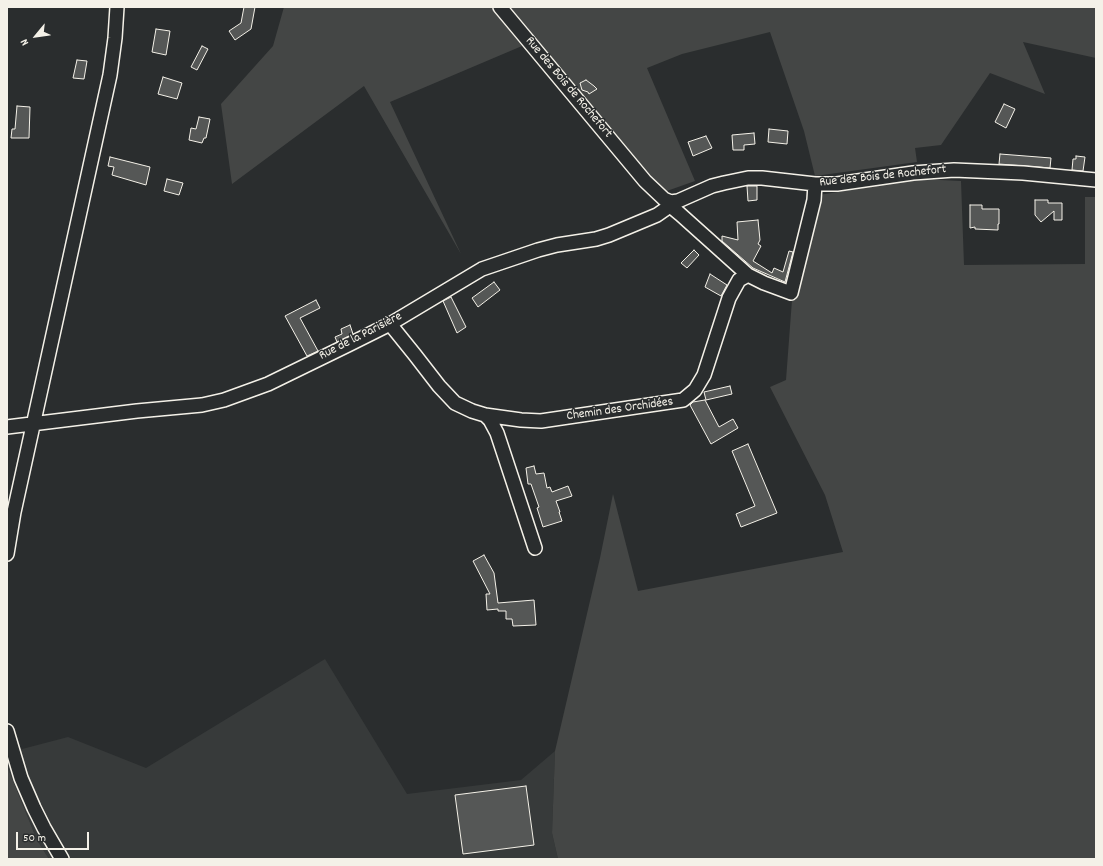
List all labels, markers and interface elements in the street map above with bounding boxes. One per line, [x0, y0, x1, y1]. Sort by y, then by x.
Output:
north arrow [16, 16, 56, 56]
street label: Rue des Bois de Rochefort [521, 34, 615, 142]
text: N [17, 36, 34, 48]
street label: Rue des Bois de Rochefort [819, 163, 947, 191]
street label: Rue de la Parisière [317, 309, 405, 365]
street label: Chemin des Orchidées [566, 395, 674, 425]
scale bar [18, 824, 91, 850]
text: 50 m [23, 830, 46, 847]

